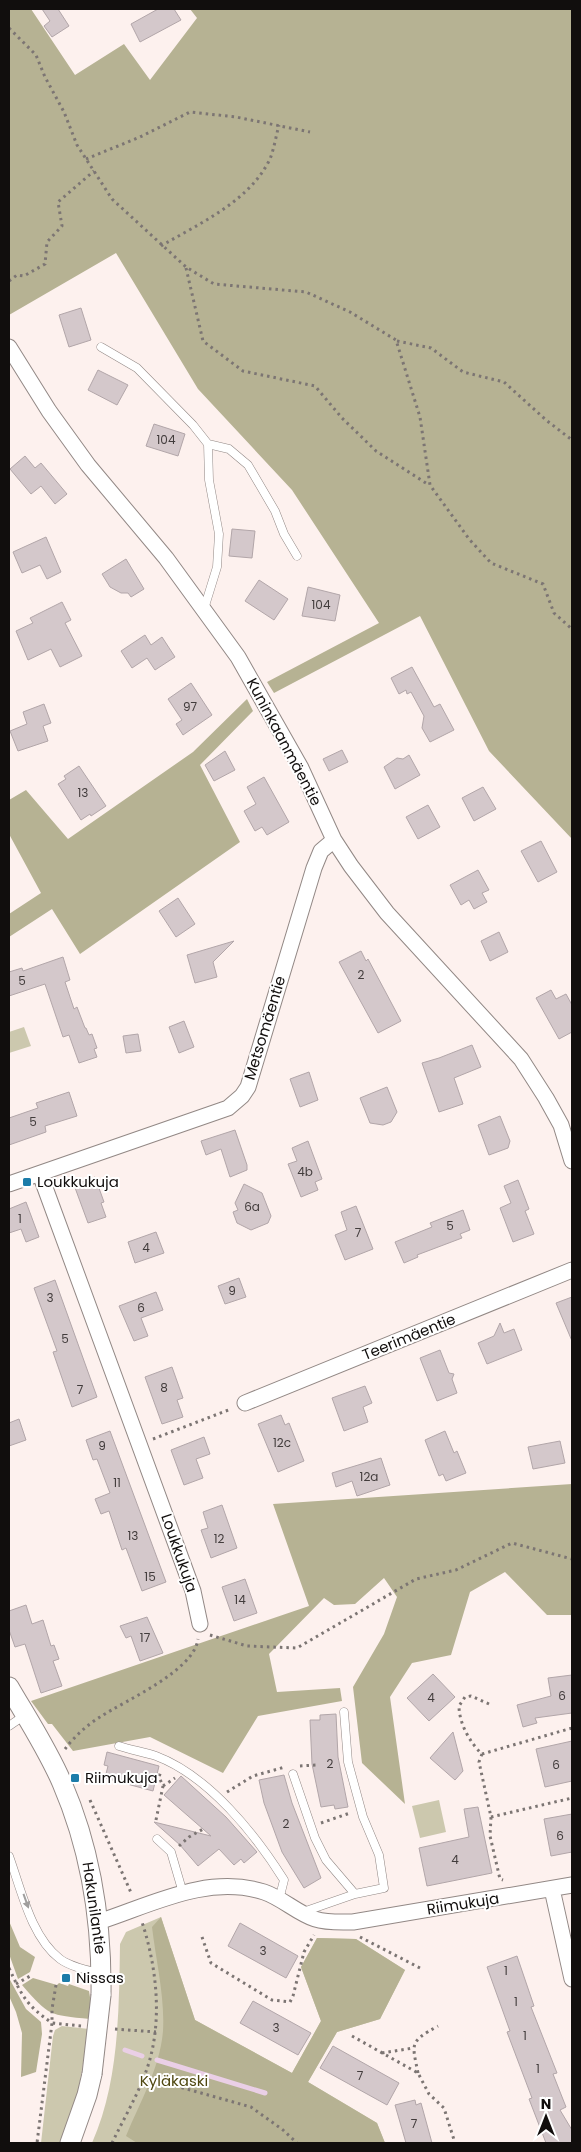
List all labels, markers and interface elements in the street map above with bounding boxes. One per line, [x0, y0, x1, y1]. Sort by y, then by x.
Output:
house number: 104 [157, 431, 176, 448]
house number: 104 [312, 596, 331, 613]
street label: Kuninkaanmäentie [242, 674, 327, 809]
house number: 97 [183, 698, 197, 715]
house number: 13 [78, 784, 88, 801]
house number: 2 [358, 966, 365, 983]
house number: 5 [18, 972, 26, 989]
street label: Metsomäentie [239, 973, 290, 1083]
house number: 5 [29, 1113, 37, 1130]
house number: 4b [297, 1163, 313, 1180]
place label: Loukkukuja [37, 1171, 119, 1192]
marker: Loukkukuja [21, 1176, 33, 1188]
house number: 6a [244, 1198, 260, 1215]
house number: 1 [18, 1210, 22, 1227]
house number: 5 [446, 1217, 454, 1234]
house number: 7 [355, 1224, 362, 1241]
house number: 4 [142, 1239, 150, 1256]
house number: 9 [228, 1282, 236, 1299]
house number: 3 [46, 1289, 54, 1306]
house number: 6 [137, 1299, 145, 1316]
street label: Teerimäentie [359, 1308, 459, 1365]
house number: 5 [61, 1330, 69, 1347]
house number: 8 [160, 1379, 168, 1396]
house number: 7 [77, 1381, 84, 1398]
house number: 12c [273, 1434, 291, 1451]
house number: 9 [98, 1437, 106, 1454]
house number: 12a [360, 1468, 378, 1485]
house number: 11 [113, 1474, 121, 1491]
street label: Loukkukuja [156, 1511, 203, 1595]
house number: 13 [128, 1527, 138, 1544]
house number: 12 [214, 1530, 224, 1547]
house number: 15 [144, 1568, 156, 1585]
house number: 14 [234, 1591, 246, 1608]
house number: 17 [140, 1629, 151, 1646]
house number: 6 [558, 1687, 566, 1704]
house number: 4 [427, 1689, 435, 1706]
house number: 2 [327, 1755, 334, 1772]
house number: 6 [552, 1756, 560, 1773]
place label: Riimukuja [85, 1767, 158, 1788]
marker: Riimukuja [69, 1772, 81, 1784]
house number: 2 [283, 1815, 290, 1832]
house number: 6 [556, 1827, 564, 1844]
house number: 4 [451, 1851, 459, 1868]
street label: Hakunilantie [78, 1860, 111, 1955]
street label: Riimukuja [425, 1887, 500, 1920]
one-way arrow [23, 1894, 30, 1909]
house number: 3 [259, 1942, 267, 1959]
house number: 1 [504, 1962, 508, 1979]
place label: Nissas [76, 1967, 124, 1988]
marker: Nissas [60, 1972, 72, 1984]
house number: 1 [514, 1993, 518, 2010]
house number: 3 [272, 2019, 280, 2036]
house number: 1 [523, 2027, 527, 2044]
house number: 1 [536, 2060, 540, 2077]
house number: 7 [357, 2067, 364, 2084]
park label: Kyläkaski [140, 2070, 208, 2091]
north arrow [521, 2092, 571, 2142]
text: N [541, 2094, 551, 2114]
house number: 7 [411, 2115, 418, 2132]

